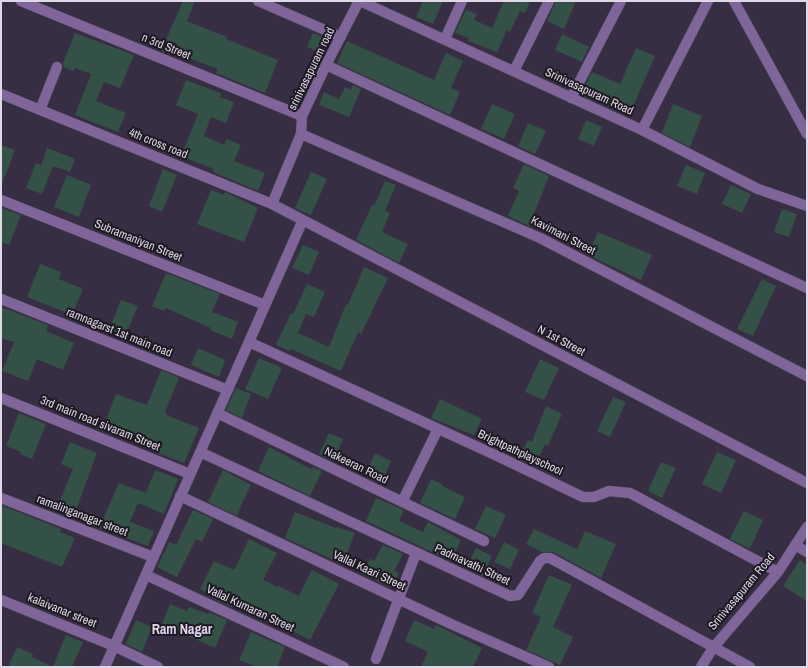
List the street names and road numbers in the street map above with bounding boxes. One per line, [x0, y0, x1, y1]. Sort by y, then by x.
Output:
street label: srinivasapuram road [286, 25, 338, 113]
street label: n 3rd Street [139, 31, 193, 63]
street label: Srinivasapuram Road [543, 65, 635, 119]
street label: 4th cross road [126, 126, 190, 162]
street label: Kavimani Street [528, 214, 598, 258]
street label: Subramaniyan Street [92, 217, 184, 265]
street label: ramnagarst 1st main road [64, 305, 174, 361]
street label: N 1st Street [535, 322, 587, 360]
street label: 3rd main road sivaram Street [38, 393, 162, 455]
street label: Brightpathplayschool [475, 427, 565, 479]
street label: Nakeeran Road [322, 444, 390, 488]
street label: ramalinganagar street [34, 492, 130, 540]
street label: Padmavathi Street [432, 541, 512, 589]
street label: Vallal Kaari Street [330, 548, 408, 594]
street label: Srinivasapuram Road [706, 551, 778, 633]
street label: Vallal Kumaran Street [204, 582, 296, 636]
street label: kalaivanar street [26, 591, 98, 631]

